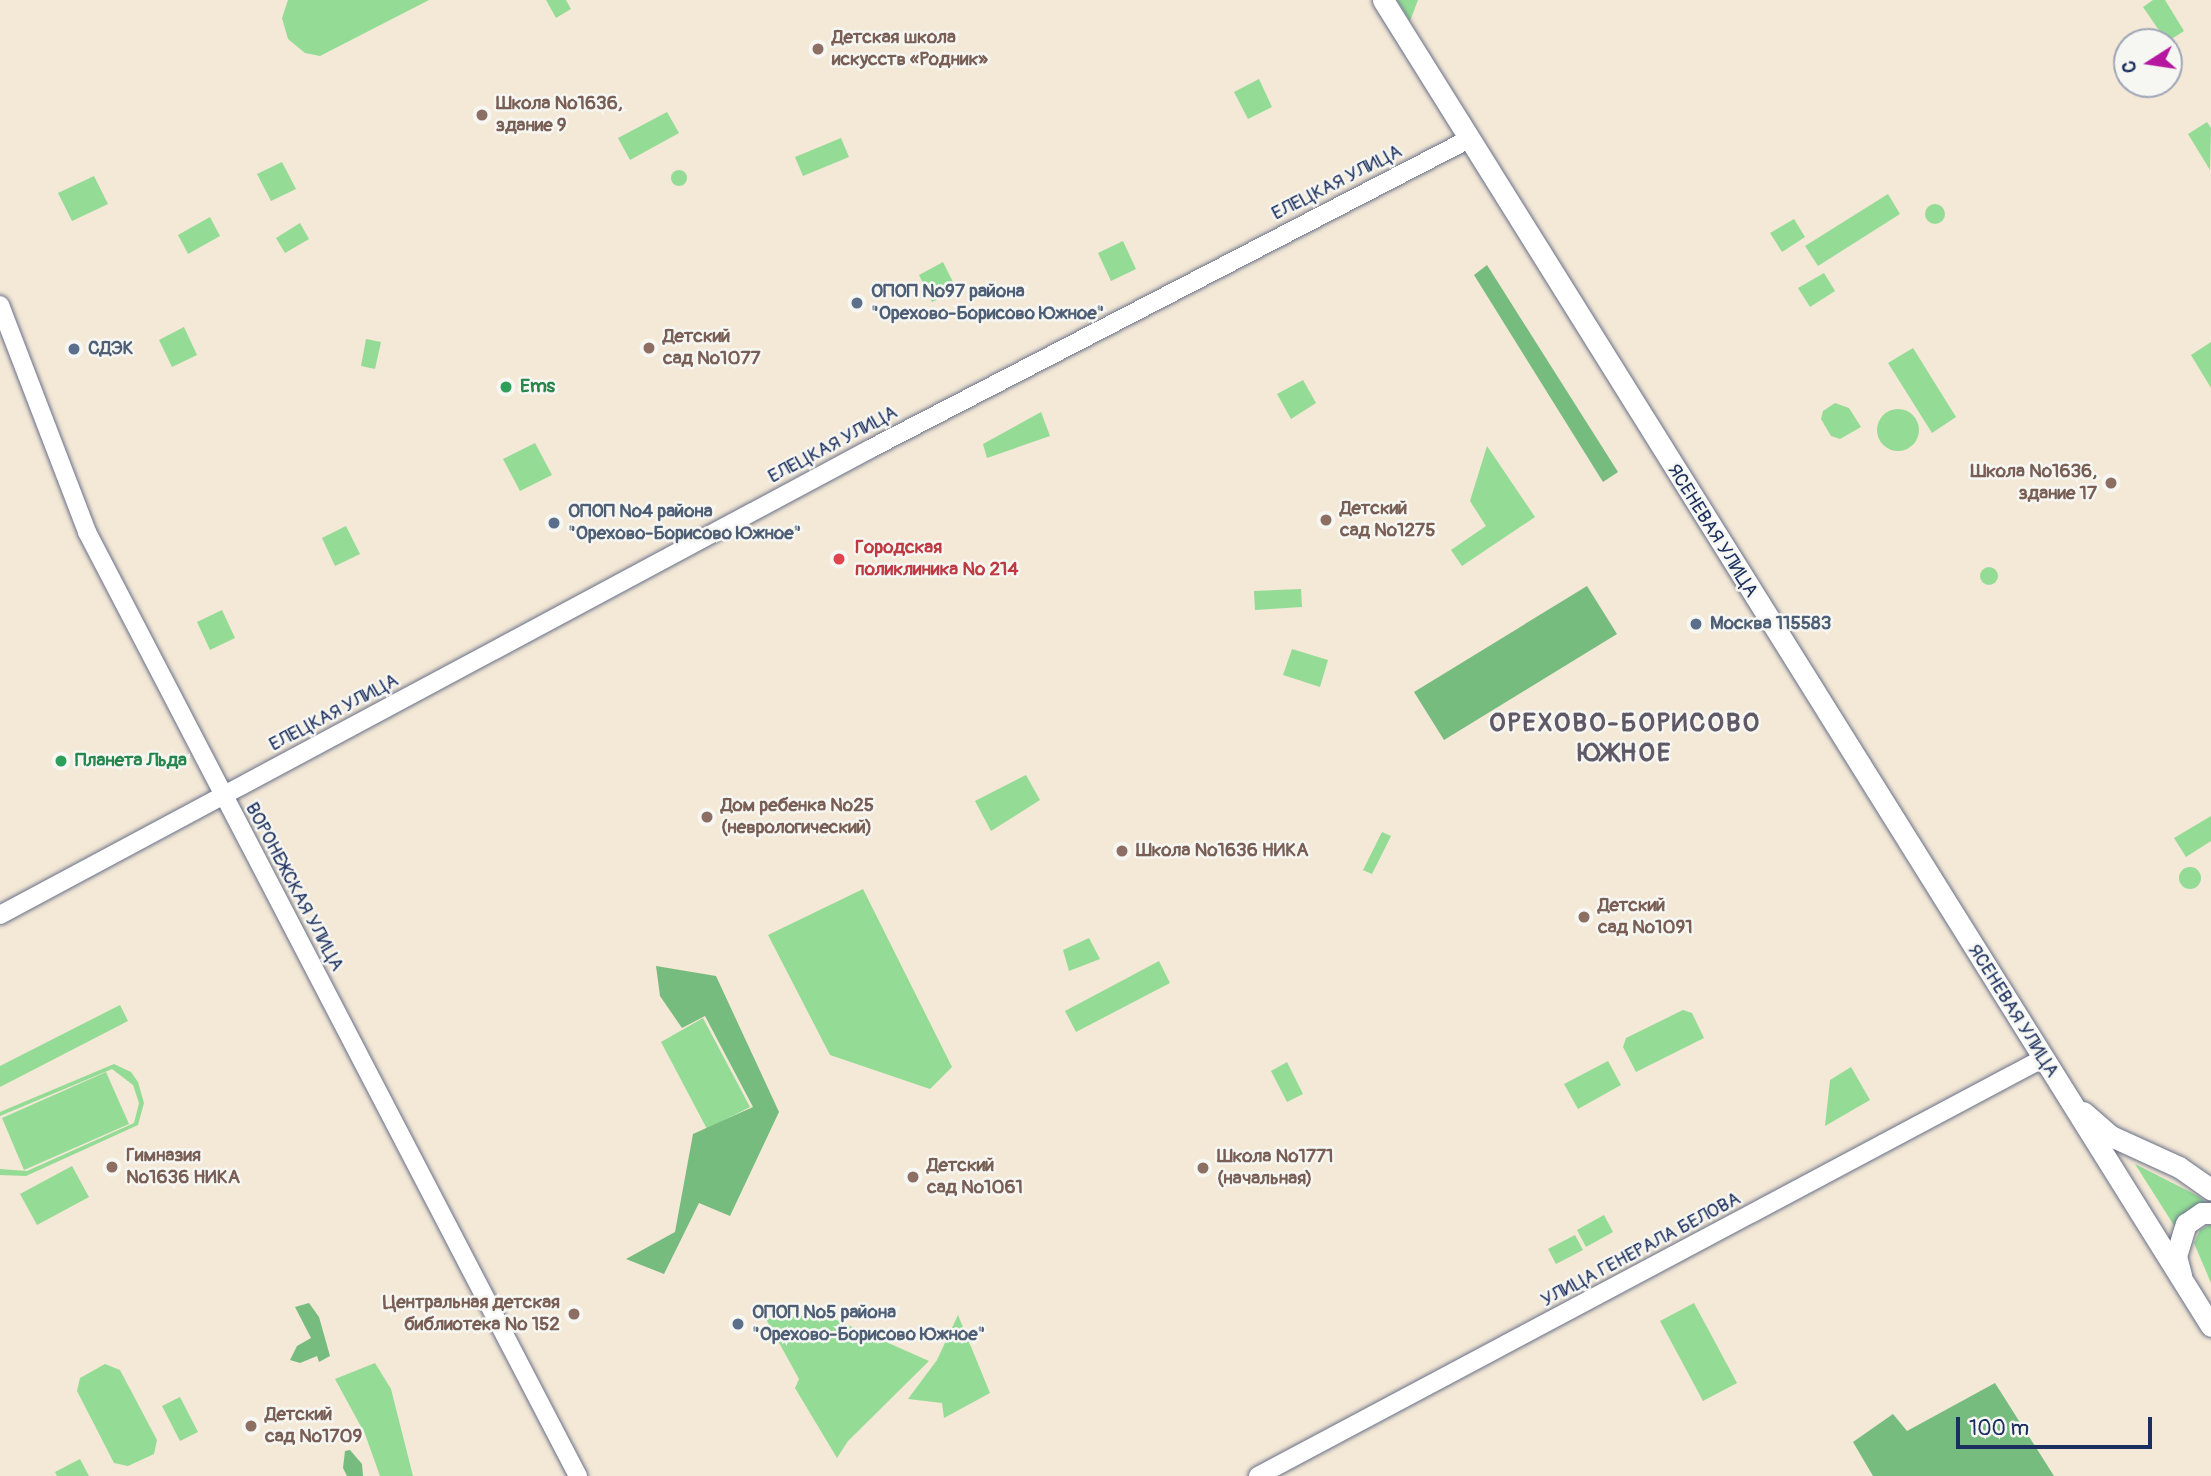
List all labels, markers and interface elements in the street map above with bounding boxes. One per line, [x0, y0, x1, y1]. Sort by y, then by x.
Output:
place label: Детская школа искусств «Родник» [832, 27, 988, 71]
north arrow [2113, 28, 2183, 98]
marker: Детская школа искусств «Родник» [810, 41, 826, 57]
text: С [2116, 59, 2142, 75]
place label: Школа №1636, здание 9 [496, 93, 623, 137]
marker: Школа №1636, здание 9 [474, 107, 490, 123]
street label: ЕЛЕЦКАЯ УЛИЦА [1268, 140, 1406, 226]
place label: ОПОП №97 района "Орехово-Борисово Южное" [871, 281, 1104, 325]
marker: ОПОП №97 района "Орехово-Борисово Южное" [849, 295, 865, 311]
place label: Детский сад №1077 [663, 326, 761, 370]
place label: СДЭК [88, 338, 133, 360]
marker: Детский сад №1077 [641, 340, 657, 356]
marker: СДЭК [66, 341, 82, 357]
place label: Ems [520, 376, 555, 398]
marker: Ems [498, 379, 514, 395]
street label: ЕЛЕЦКАЯ УЛИЦА [764, 401, 902, 489]
street label: ЯСЕНЕВАЯ УЛИЦА [1662, 460, 1762, 602]
place label: Школа №1636, здание 17 [1970, 461, 2097, 505]
marker: Школа №1636, здание 17 [2103, 475, 2119, 491]
place label: Детский сад №1275 [1340, 498, 1435, 542]
place label: ОПОП №4 района "Орехово-Борисово Южное" [568, 501, 801, 545]
marker: Детский сад №1275 [1318, 512, 1334, 528]
marker: ОПОП №4 района "Орехово-Борисово Южное" [546, 515, 562, 531]
place label: Городская поликлиника № 214 [855, 537, 1019, 581]
marker: Городская поликлиника № 214 [829, 549, 849, 569]
place label: Москва 115583 [1710, 613, 1831, 635]
marker: Москва 115583 [1688, 616, 1704, 632]
street label: ЕЛЕЦКАЯ УЛИЦА [265, 669, 403, 757]
district label: ОРЕХОВО-БОРИСОВО ЮЖНОЕ [1491, 708, 1759, 770]
place label: Планета Льда [75, 750, 187, 772]
marker: Планета Льда [53, 753, 69, 769]
place label: Дом ребенка №25 (неврологический) [721, 795, 874, 839]
street label: ВОРОНЕЖСКАЯ УЛИЦА [240, 799, 348, 975]
marker: Дом ребенка №25 (неврологический) [699, 809, 715, 825]
place label: Школа №1636 НИКА [1136, 840, 1309, 862]
marker: Школа №1636 НИКА [1114, 843, 1130, 859]
place label: Детский сад №1091 [1598, 895, 1693, 939]
marker: Детский сад №1091 [1576, 909, 1592, 925]
street label: ЯСЕНЕВАЯ УЛИЦА [1963, 940, 2063, 1082]
place label: Гимназия №1636 НИКА [126, 1145, 240, 1189]
place label: Школа №1771 (начальная) [1217, 1146, 1334, 1190]
place label: Детский сад №1061 [927, 1155, 1023, 1199]
marker: Гимназия №1636 НИКА [104, 1159, 120, 1175]
marker: Школа №1771 (начальная) [1195, 1160, 1211, 1176]
marker: Детский сад №1061 [905, 1169, 921, 1185]
street label: УЛИЦА ГЕНЕРАЛА БЕЛОВА [1537, 1188, 1745, 1312]
place label: Центральная детская библиотека № 152 [383, 1292, 560, 1336]
place label: ОПОП №5 района "Орехово-Борисово Южное" [752, 1302, 985, 1346]
marker: Центральная детская библиотека № 152 [566, 1306, 582, 1322]
marker: ОПОП №5 района "Орехово-Борисово Южное" [730, 1316, 746, 1332]
scale bar [1959, 1402, 2155, 1446]
place label: Детский сад №1709 [265, 1404, 362, 1448]
text: 100 m [1969, 1415, 2029, 1442]
marker: Детский сад №1709 [243, 1418, 259, 1434]

